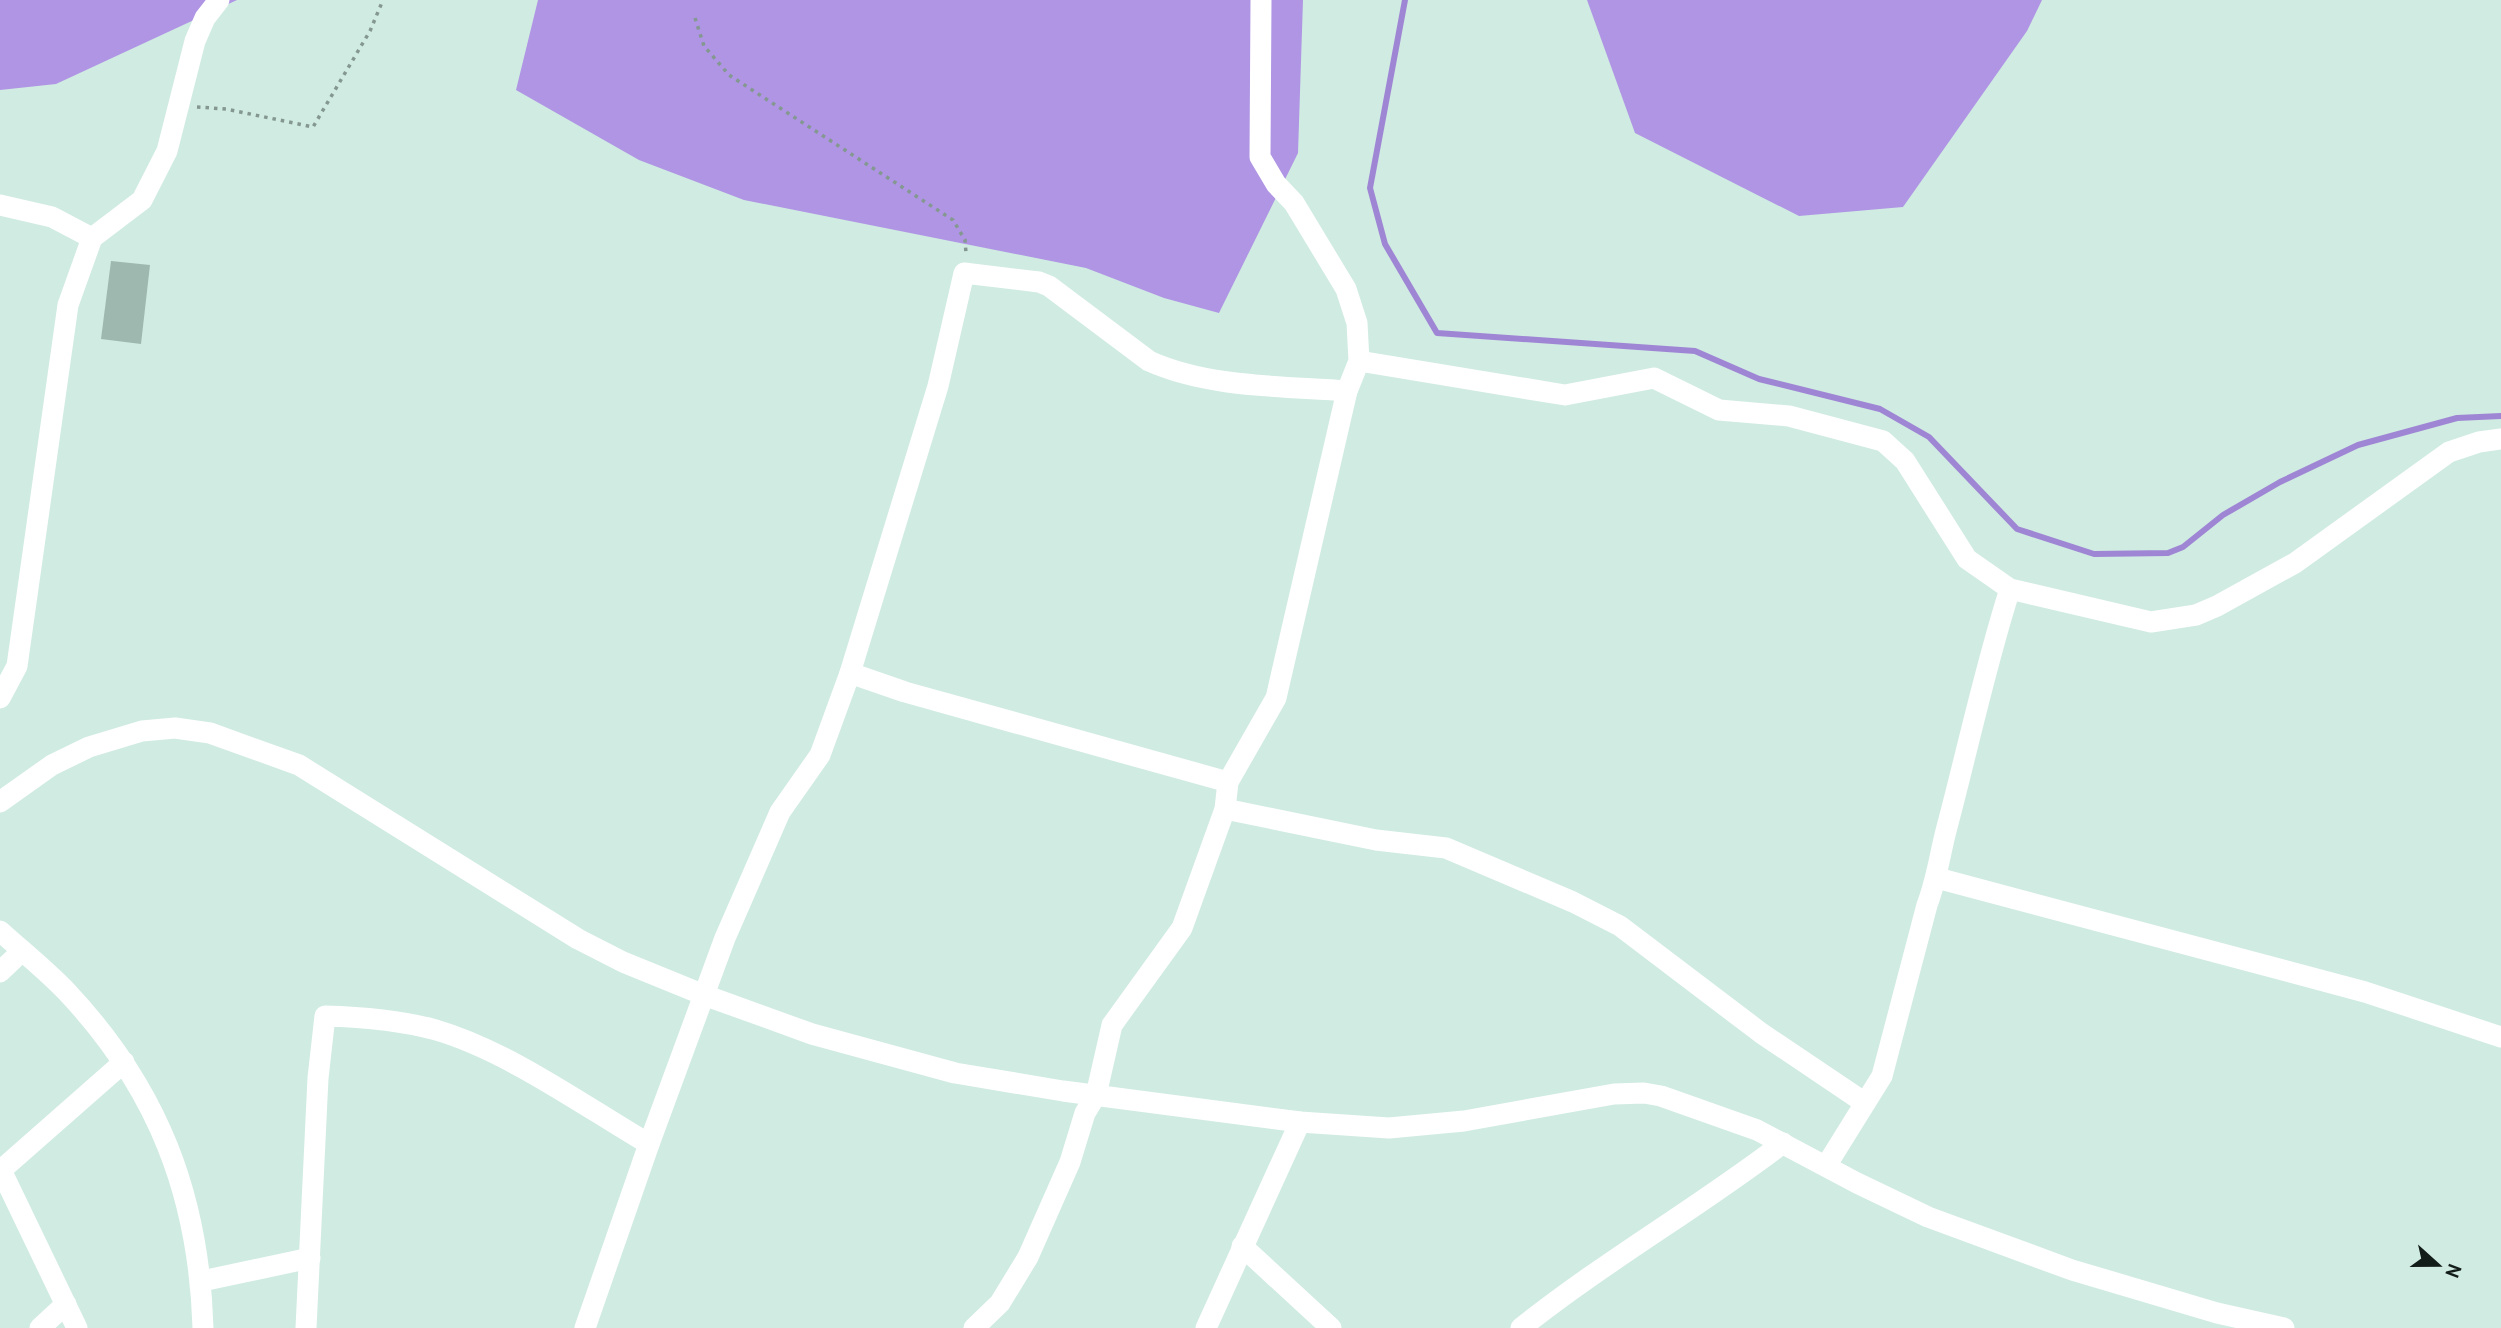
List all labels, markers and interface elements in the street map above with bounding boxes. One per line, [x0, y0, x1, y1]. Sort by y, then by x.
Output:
north arrow [2403, 1230, 2473, 1300]
text: N [2440, 1261, 2467, 1281]

